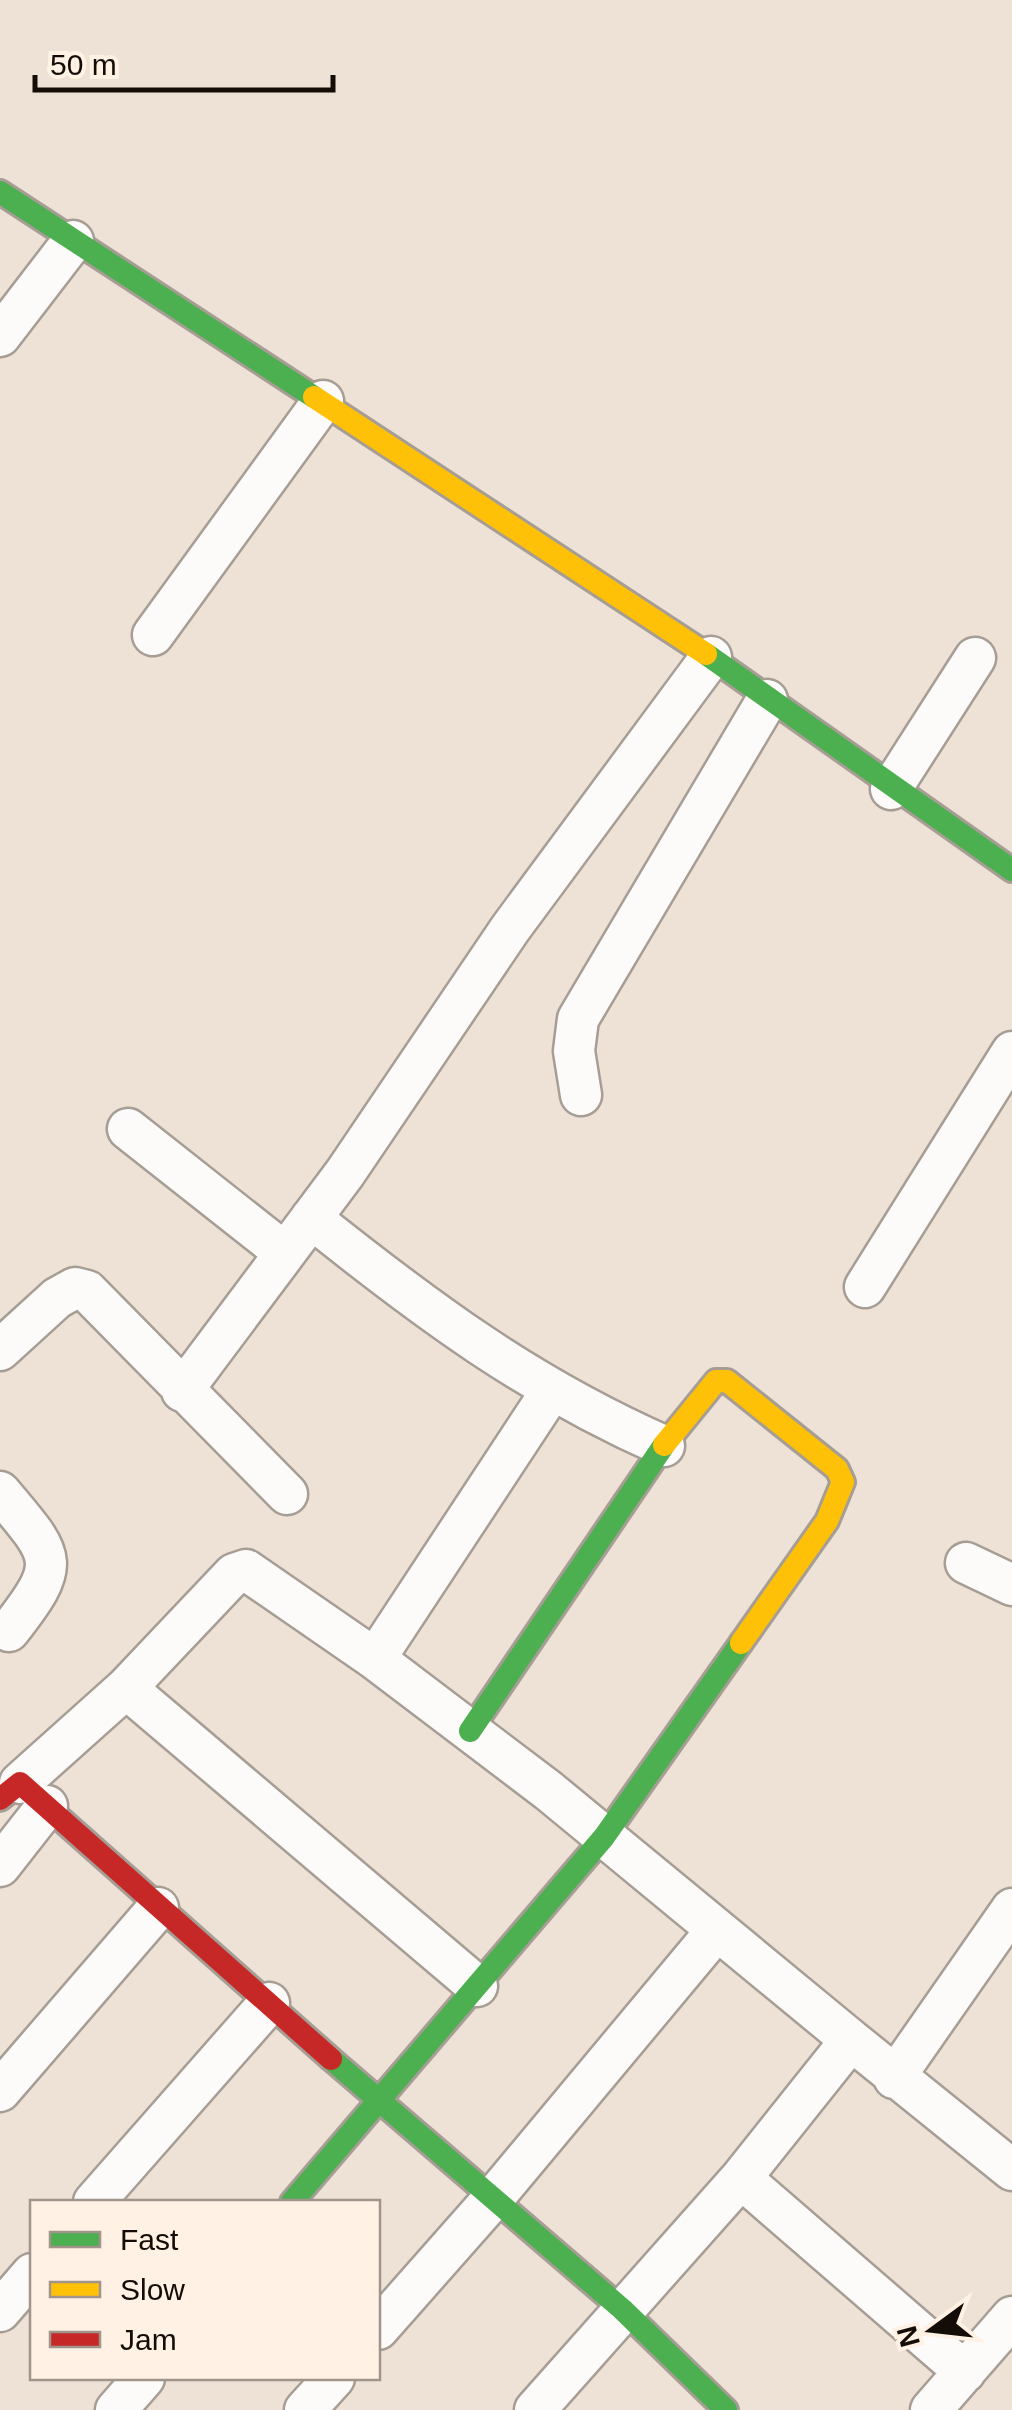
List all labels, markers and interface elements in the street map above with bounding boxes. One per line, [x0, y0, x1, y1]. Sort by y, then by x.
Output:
scale bar [35, 30, 332, 92]
text: 50 m [50, 48, 117, 81]
legend [30, 2200, 380, 2380]
text: Fast [120, 2223, 179, 2256]
text: Slow [120, 2273, 185, 2306]
north arrow [882, 2280, 982, 2380]
text: Jam [120, 2323, 177, 2356]
text: N [891, 2323, 926, 2350]

